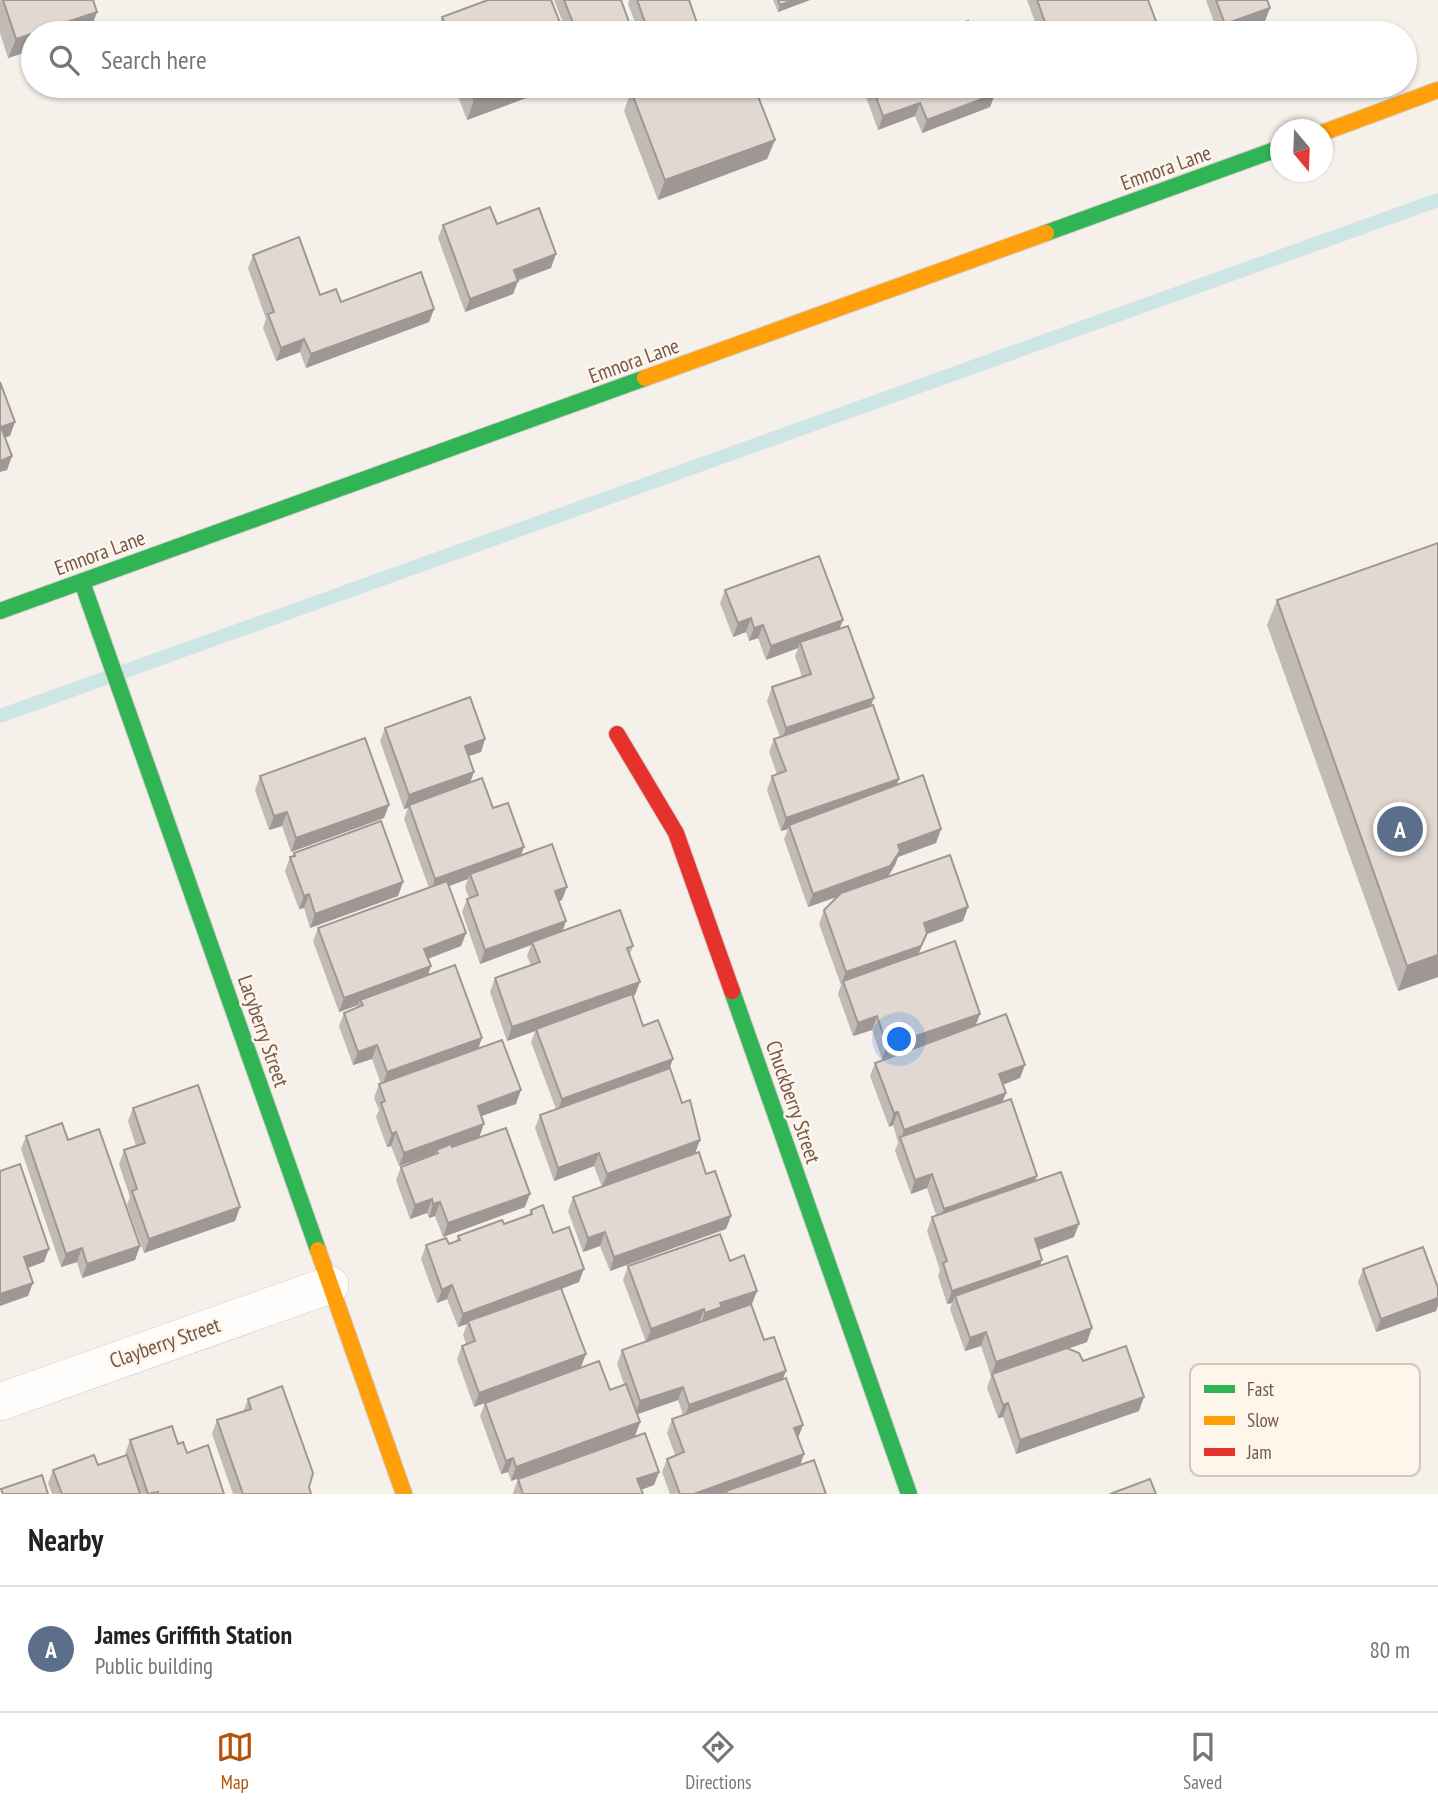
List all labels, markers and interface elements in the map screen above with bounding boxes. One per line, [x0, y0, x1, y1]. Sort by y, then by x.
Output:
search box [21, 21, 1417, 98]
icon: search [45, 41, 83, 79]
text: Search here [101, 43, 207, 76]
north arrow [1270, 119, 1333, 182]
street label: Emnora Lane [1117, 139, 1215, 196]
street label: Emnora Lane [585, 332, 683, 389]
street label: Emnora Lane [51, 524, 149, 581]
pin: A [1377, 803, 1423, 855]
street label: Lacyberry Street [232, 971, 295, 1091]
your location [882, 1022, 916, 1056]
street label: Chuckberry Street [760, 1037, 827, 1167]
street label: Clayberry Street [106, 1311, 224, 1374]
legend [1190, 1364, 1420, 1476]
text: Fast [1247, 1377, 1275, 1401]
text: Slow [1247, 1408, 1280, 1432]
text: Jam [1246, 1440, 1272, 1464]
text: Nearby [28, 1520, 103, 1559]
text: James Griffith Station [95, 1618, 292, 1651]
text: A [45, 1635, 57, 1664]
text: 80 m [1369, 1635, 1410, 1664]
text: Public building [95, 1651, 213, 1680]
tab: Map [216, 1728, 254, 1794]
tab: Directions [685, 1728, 751, 1794]
tab: Saved [1183, 1728, 1222, 1794]

